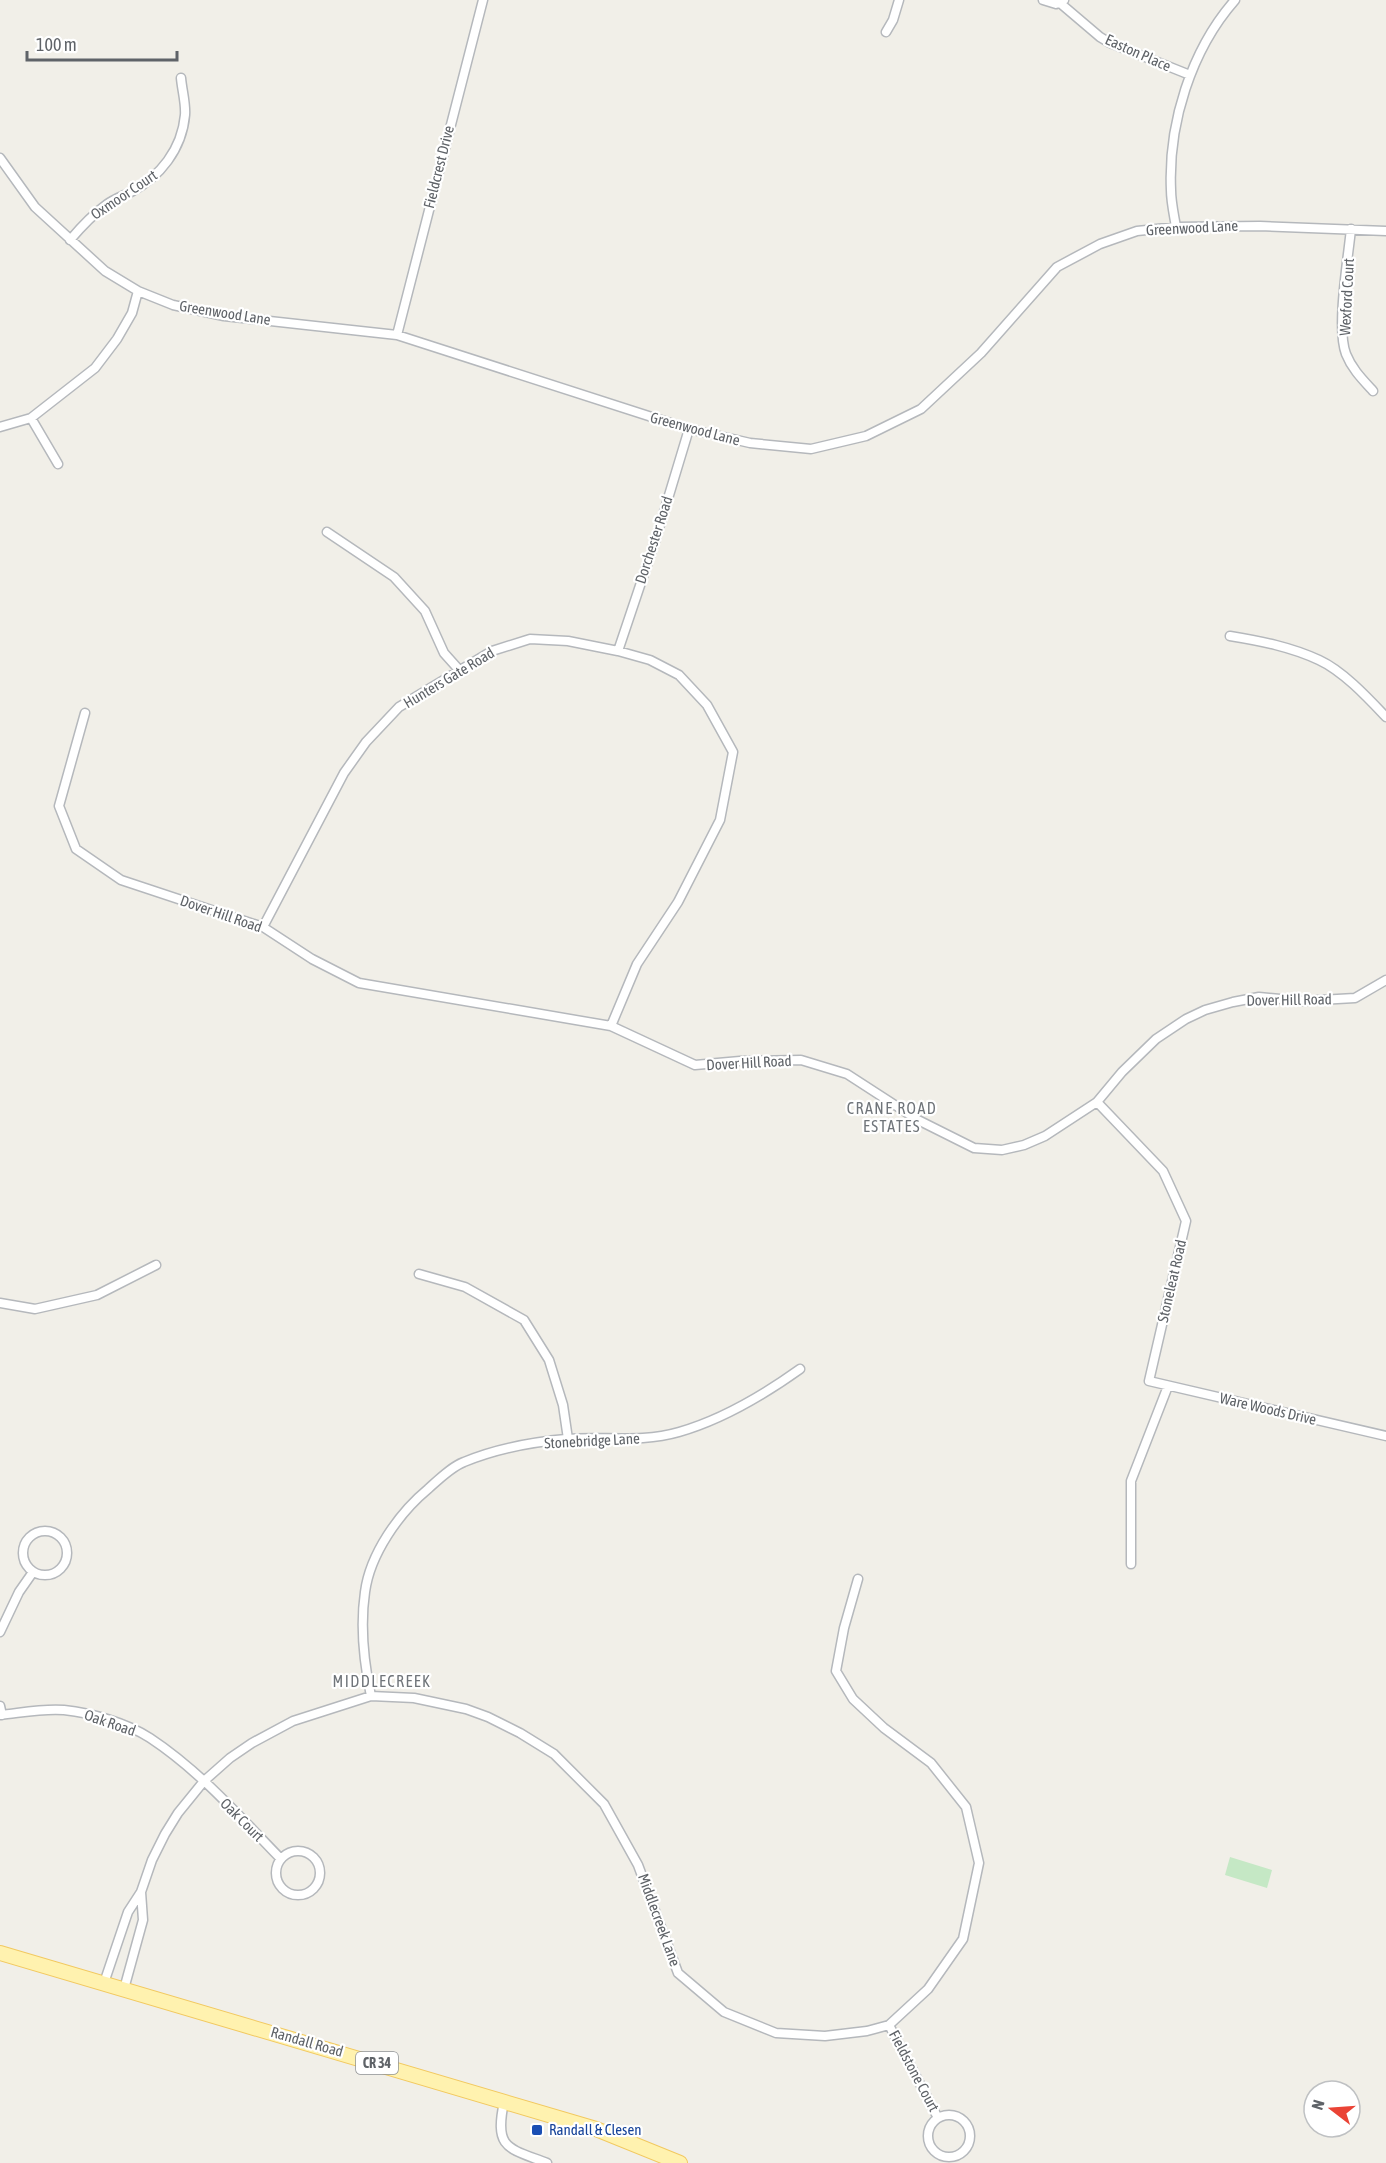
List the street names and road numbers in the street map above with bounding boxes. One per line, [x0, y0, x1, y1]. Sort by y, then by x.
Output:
street label: Easton Place [1103, 31, 1174, 75]
street label: Fieldcrest Drive [420, 123, 457, 210]
street label: Oxmoor Court [88, 166, 160, 223]
street label: Greenwood Lane [1146, 217, 1239, 238]
street label: Wexford Court [1336, 258, 1357, 336]
street label: Greenwood Lane [178, 297, 272, 328]
street label: Greenwood Lane [648, 408, 742, 449]
street label: Dorchester Road [631, 494, 676, 586]
street label: Hunters Gate Road [400, 644, 497, 711]
street label: Dover Hill Road [178, 892, 264, 935]
street label: Dover Hill Road [1246, 990, 1332, 1009]
street label: Dover Hill Road [706, 1052, 792, 1073]
street label: Stoneleat Road [1154, 1238, 1189, 1324]
street label: Ware Woods Drive [1218, 1389, 1318, 1428]
street label: Stonebridge Lane [544, 1430, 640, 1451]
street label: Oak Road [82, 1706, 138, 1739]
street label: Oak Court [217, 1795, 267, 1845]
street label: Middlecreek Lane [635, 1871, 684, 1969]
street label: Randall Road [269, 2023, 345, 2060]
street label: Fieldstone Court [886, 2027, 943, 2114]
road number: CR 34 [356, 2052, 398, 2074]

